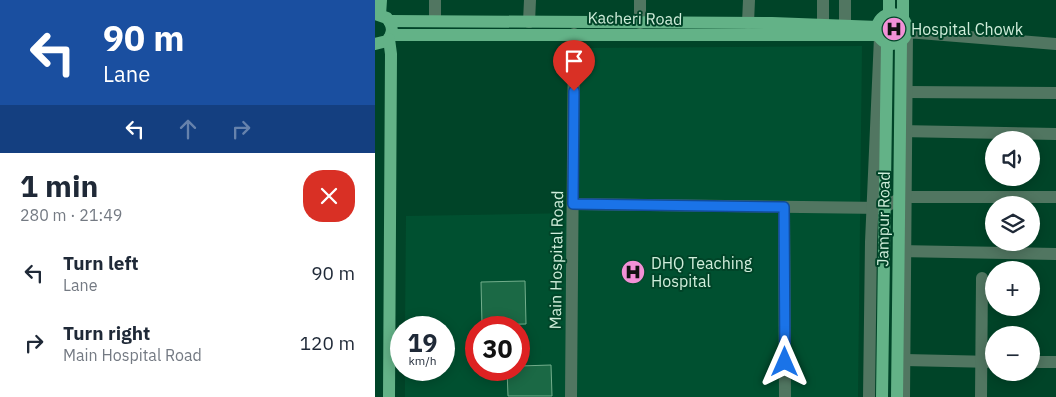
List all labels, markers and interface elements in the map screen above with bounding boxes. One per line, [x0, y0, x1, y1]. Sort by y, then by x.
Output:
street label: Kacheri Road [587, 7, 683, 29]
text: 90 m [103, 15, 185, 61]
hospital icon: Hospital Chowk [881, 16, 907, 42]
place label: Hospital Chowk [911, 19, 1024, 39]
icon: left [20, 20, 85, 85]
pin [553, 40, 595, 91]
icon: arrive [560, 47, 588, 75]
text: Lane [103, 59, 150, 88]
icon: left [121, 115, 149, 143]
icon: ahead [174, 115, 202, 143]
icon: right [227, 115, 255, 143]
map controls [985, 131, 1040, 381]
button: sound [985, 131, 1040, 186]
text: 1 min [20, 166, 98, 205]
button: close [303, 170, 355, 222]
street label: Jampur Road [872, 171, 894, 267]
street label: Main Hospital Road [545, 190, 567, 330]
button: layers [985, 196, 1040, 251]
text: 280 m · 21:49 [20, 205, 122, 225]
text: Turn left [63, 251, 139, 275]
place label: DHQ Teaching Hospital [651, 253, 753, 291]
icon: left [20, 259, 48, 287]
hospital icon: DHQ Teaching Hospital [620, 259, 646, 285]
text: 90 m [311, 261, 355, 285]
button: + [985, 261, 1040, 316]
text: Lane [63, 275, 97, 295]
speed limit sign: 30 [465, 316, 530, 381]
text: Turn right [63, 321, 150, 345]
text: 19 [407, 326, 438, 359]
button: − [985, 326, 1040, 381]
icon: right [20, 329, 48, 357]
text: 120 m [300, 331, 355, 355]
position arrow [758, 335, 810, 387]
text: Main Hospital Road [63, 345, 202, 365]
text: km/h [408, 353, 437, 368]

